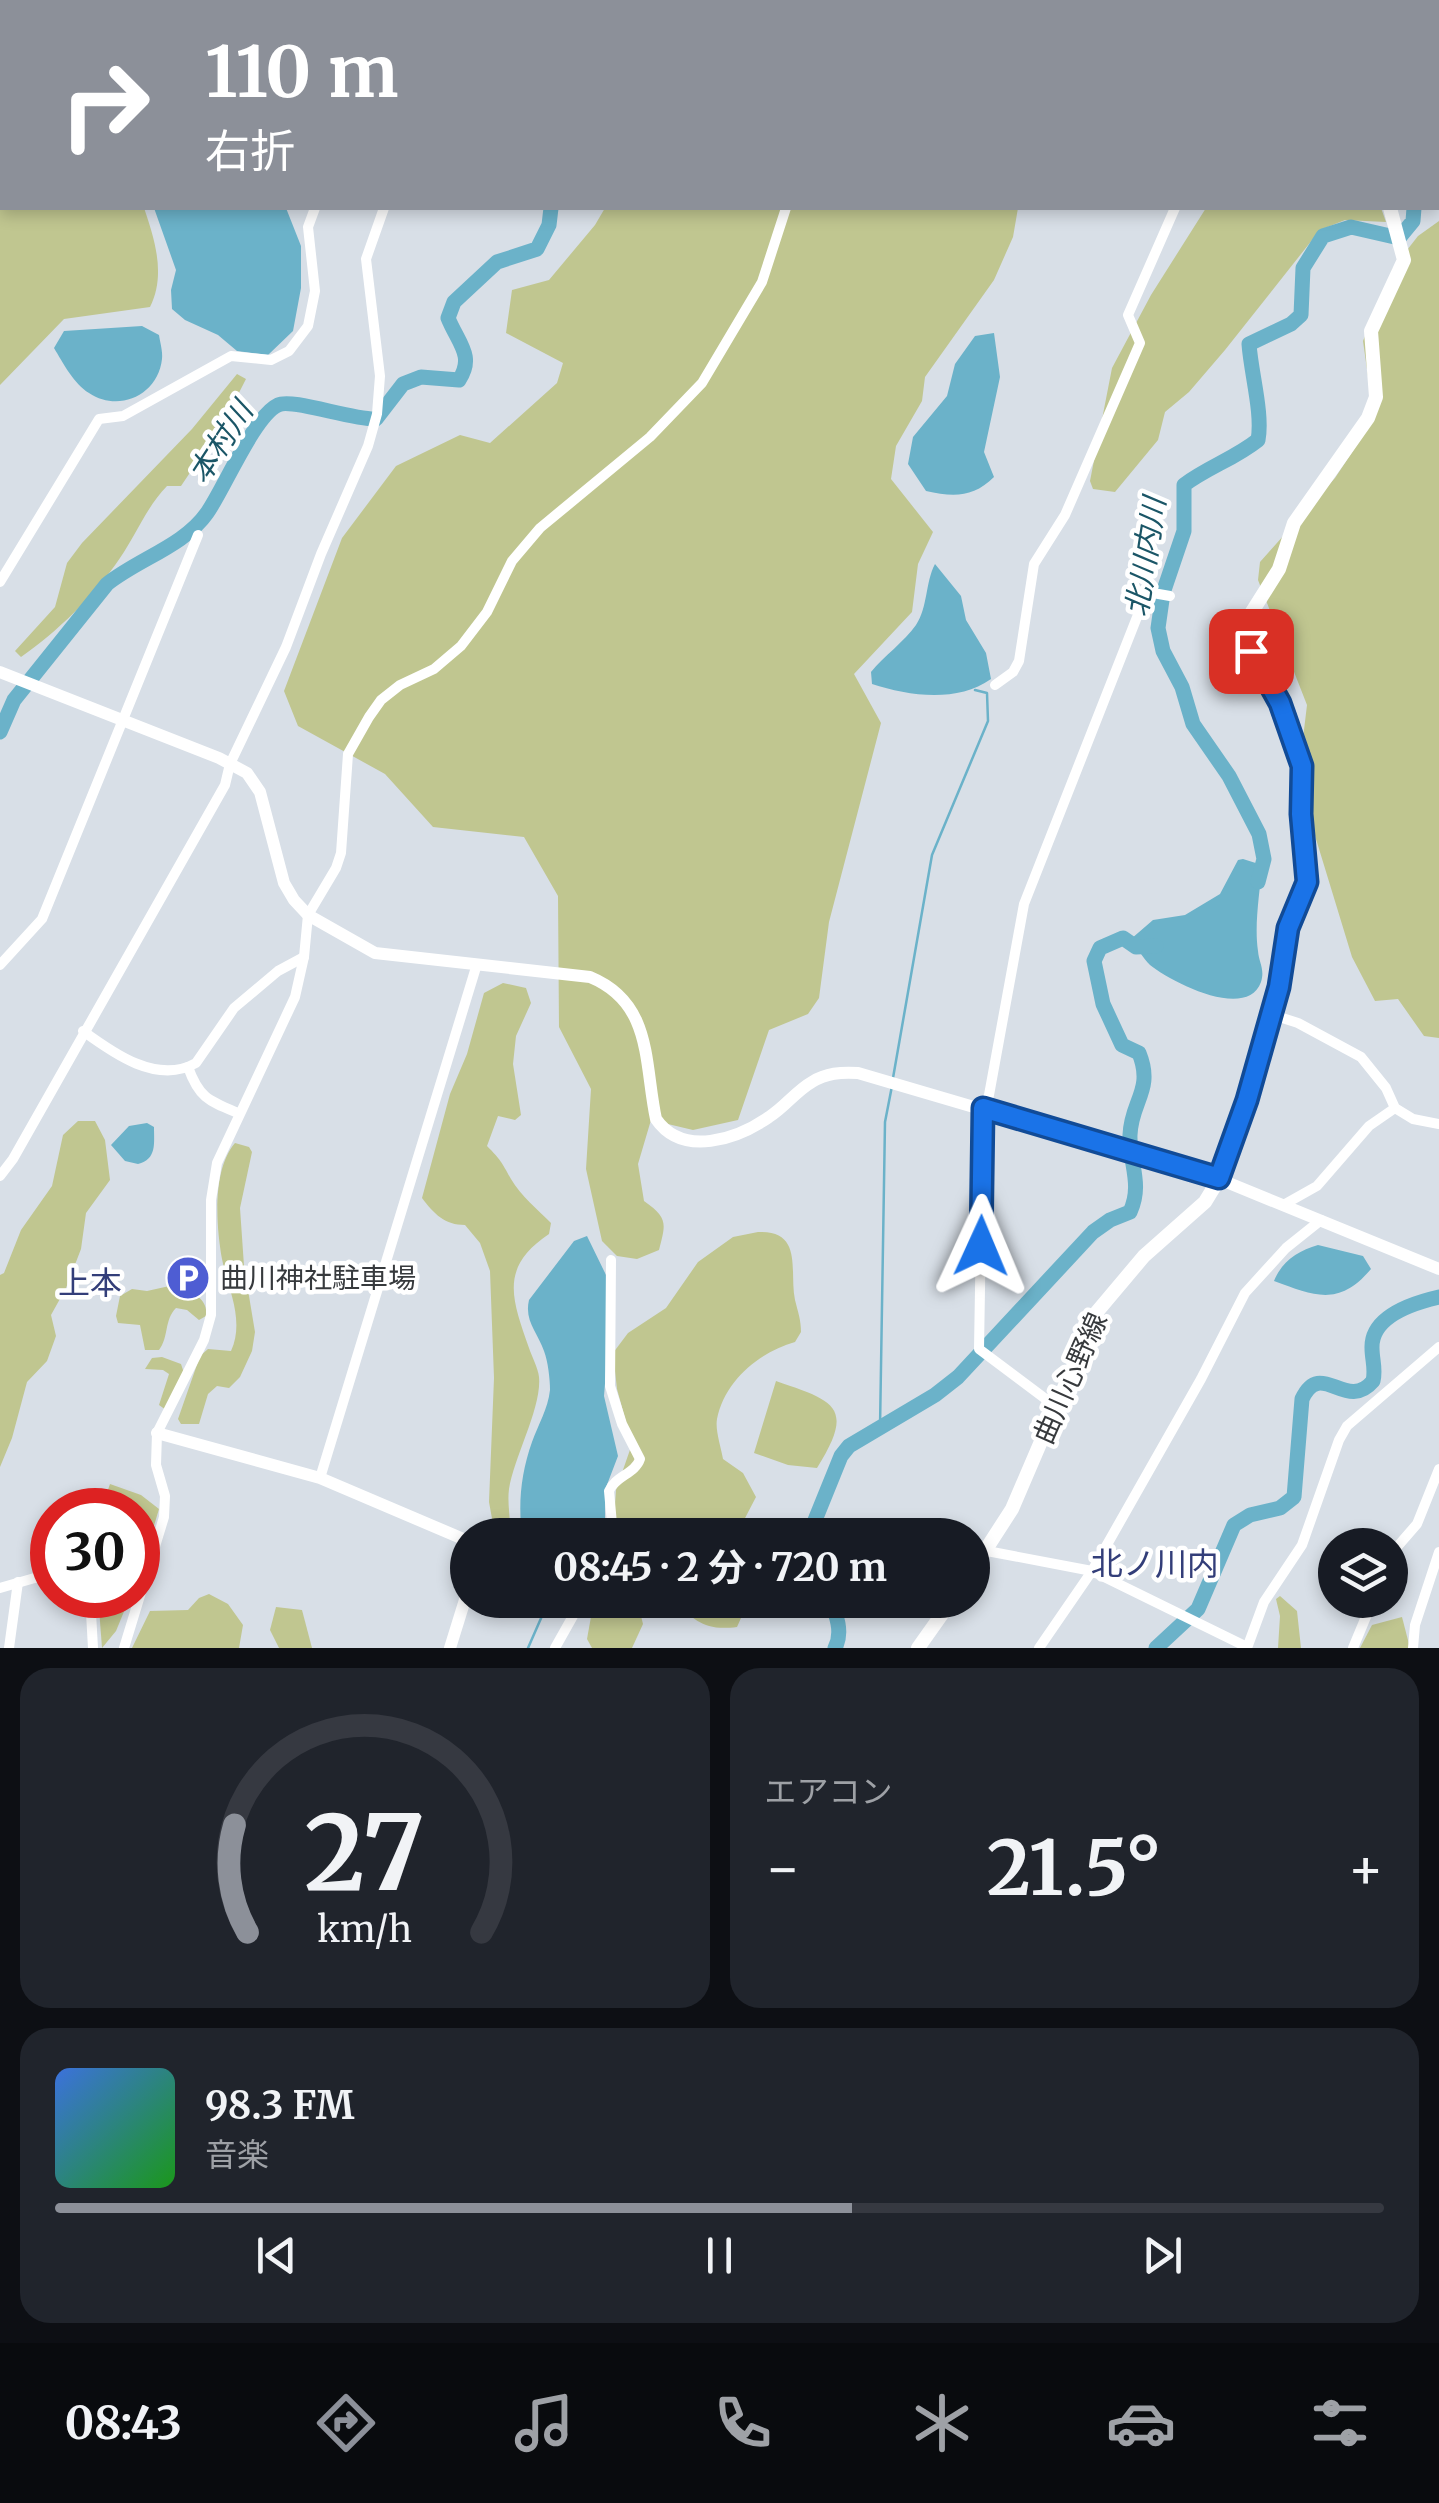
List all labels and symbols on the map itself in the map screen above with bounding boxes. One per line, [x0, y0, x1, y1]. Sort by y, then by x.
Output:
water label: 本村川 [180, 391, 262, 490]
water label: 北川内川 [1117, 492, 1174, 619]
pin [1209, 609, 1294, 694]
position arrow [929, 1194, 1033, 1298]
parking icon: 曲川神社駐車場 [165, 1255, 211, 1301]
place label: 曲川神社駐車場 [220, 1260, 416, 1296]
district label: 上本 [58, 1263, 122, 1303]
street label: 曲川心野線 [1025, 1307, 1115, 1449]
speed limit sign: 30 [30, 1488, 160, 1618]
district label: 北ノ川内 [1091, 1544, 1219, 1584]

